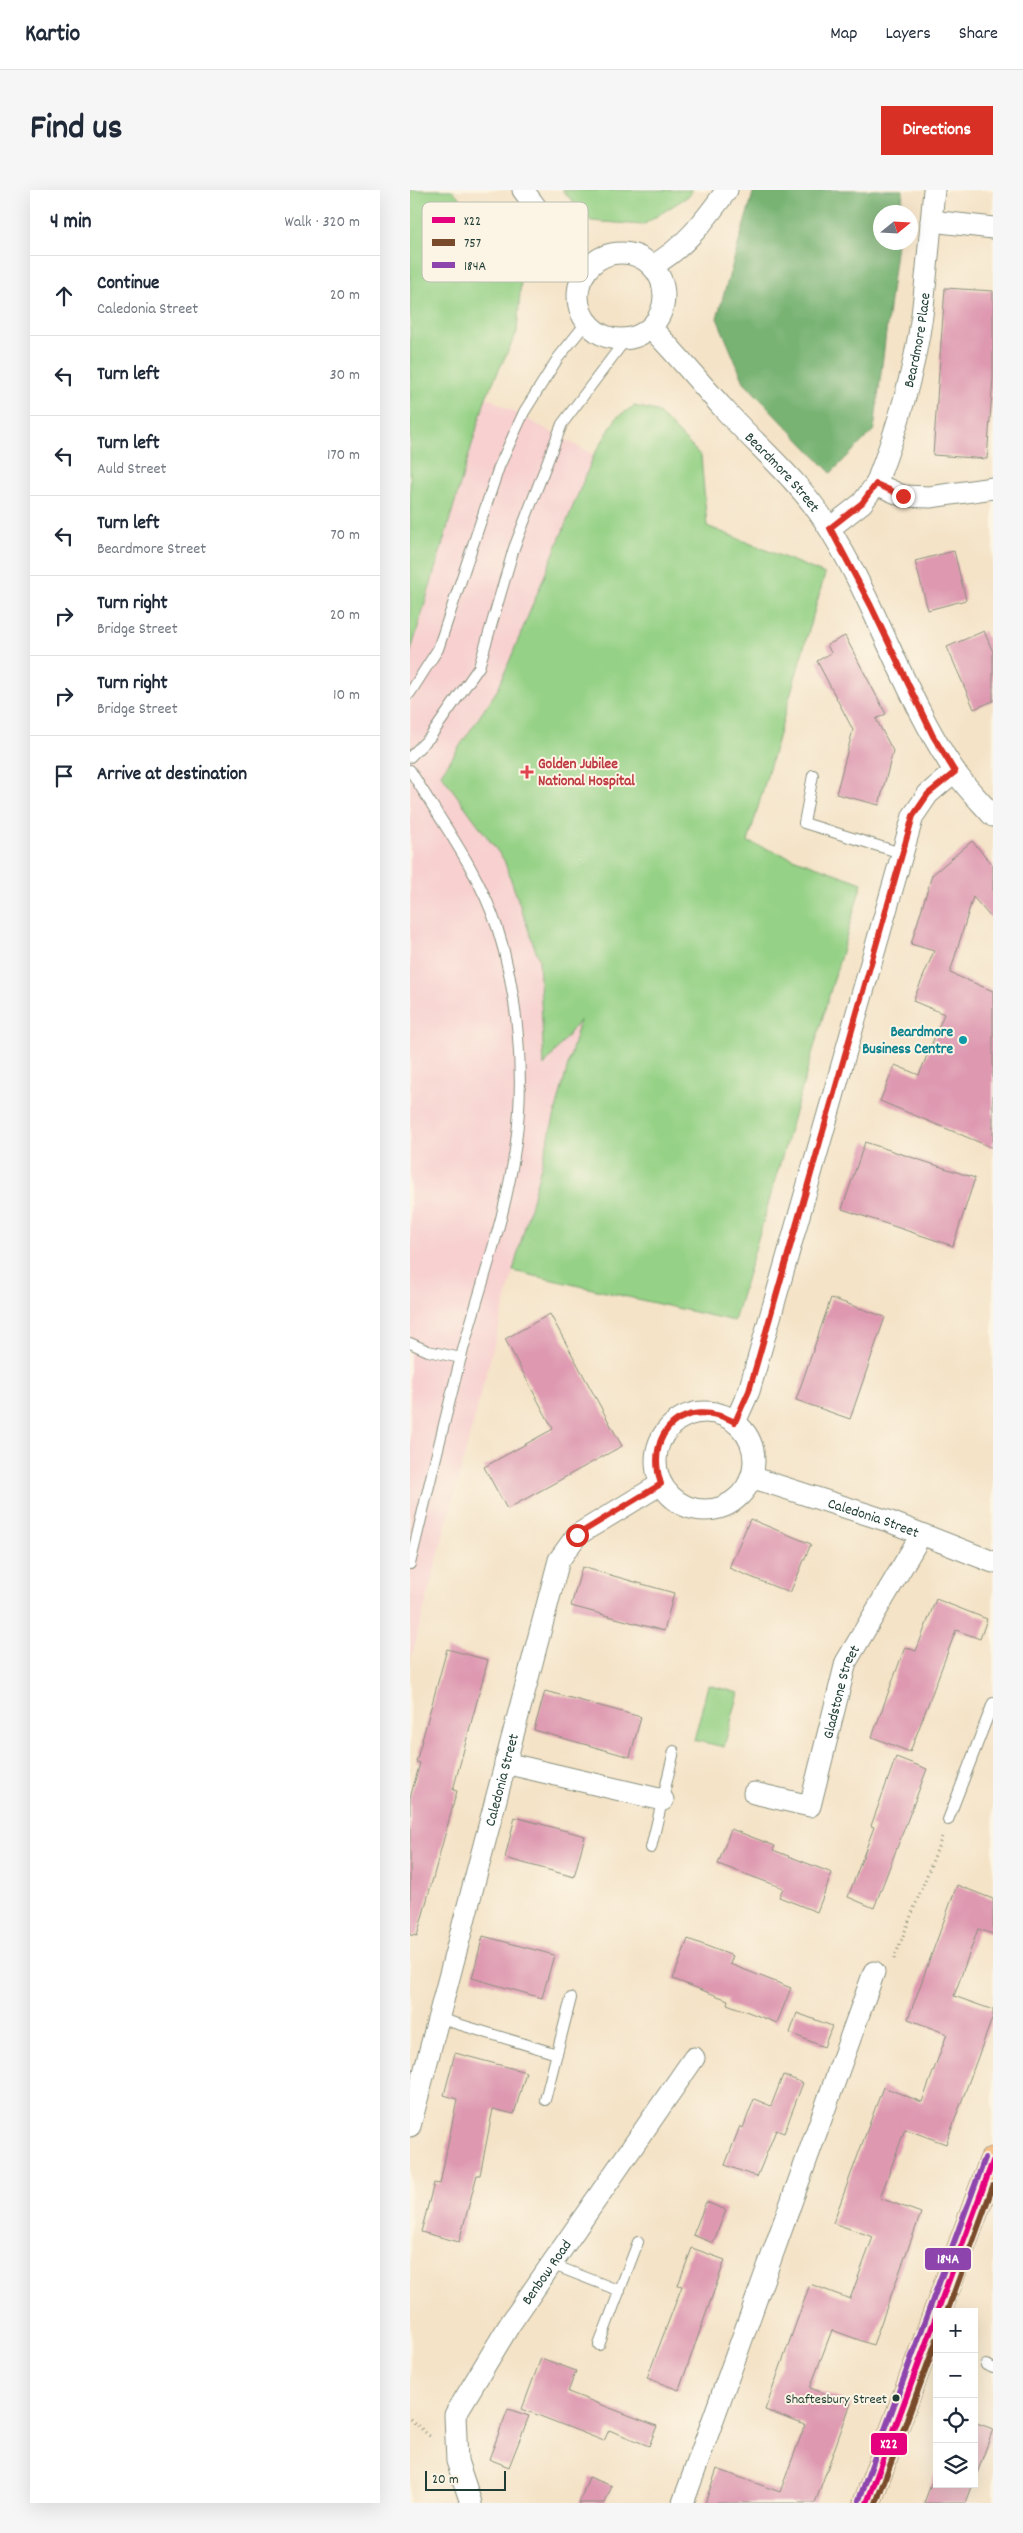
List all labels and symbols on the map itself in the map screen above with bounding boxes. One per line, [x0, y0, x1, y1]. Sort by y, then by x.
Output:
legend [422, 202, 588, 282]
north arrow [873, 205, 918, 250]
text: X22 [464, 212, 481, 232]
text: 757 [464, 234, 481, 254]
text: 184A [464, 257, 486, 277]
street label: Beardmore Place [899, 291, 937, 390]
street label: Beardmore Street [739, 428, 824, 518]
route end [892, 485, 915, 508]
place label: Golden Jubilee National Hospital [538, 754, 635, 793]
marker: Golden Jubilee National Hospital [520, 765, 534, 779]
place label: Beardmore Business Centre [862, 1022, 953, 1061]
marker: Beardmore Business Centre [957, 1034, 969, 1046]
street label: Caledonia Street [825, 1493, 922, 1545]
route start [566, 1524, 589, 1547]
street label: Gladstone Street [818, 1641, 867, 1741]
street label: Caledonia Street [480, 1731, 526, 1829]
street label: Benbow Road [517, 2236, 578, 2310]
line badge: 184A [924, 2247, 972, 2271]
text: 184A [937, 2250, 959, 2270]
place label: Shaftesbury Street [786, 2390, 887, 2410]
marker: Shaftesbury Street [891, 2393, 901, 2403]
line badge: X22 [870, 2432, 908, 2456]
text: X22 [880, 2435, 898, 2455]
scale bar [425, 2468, 506, 2491]

